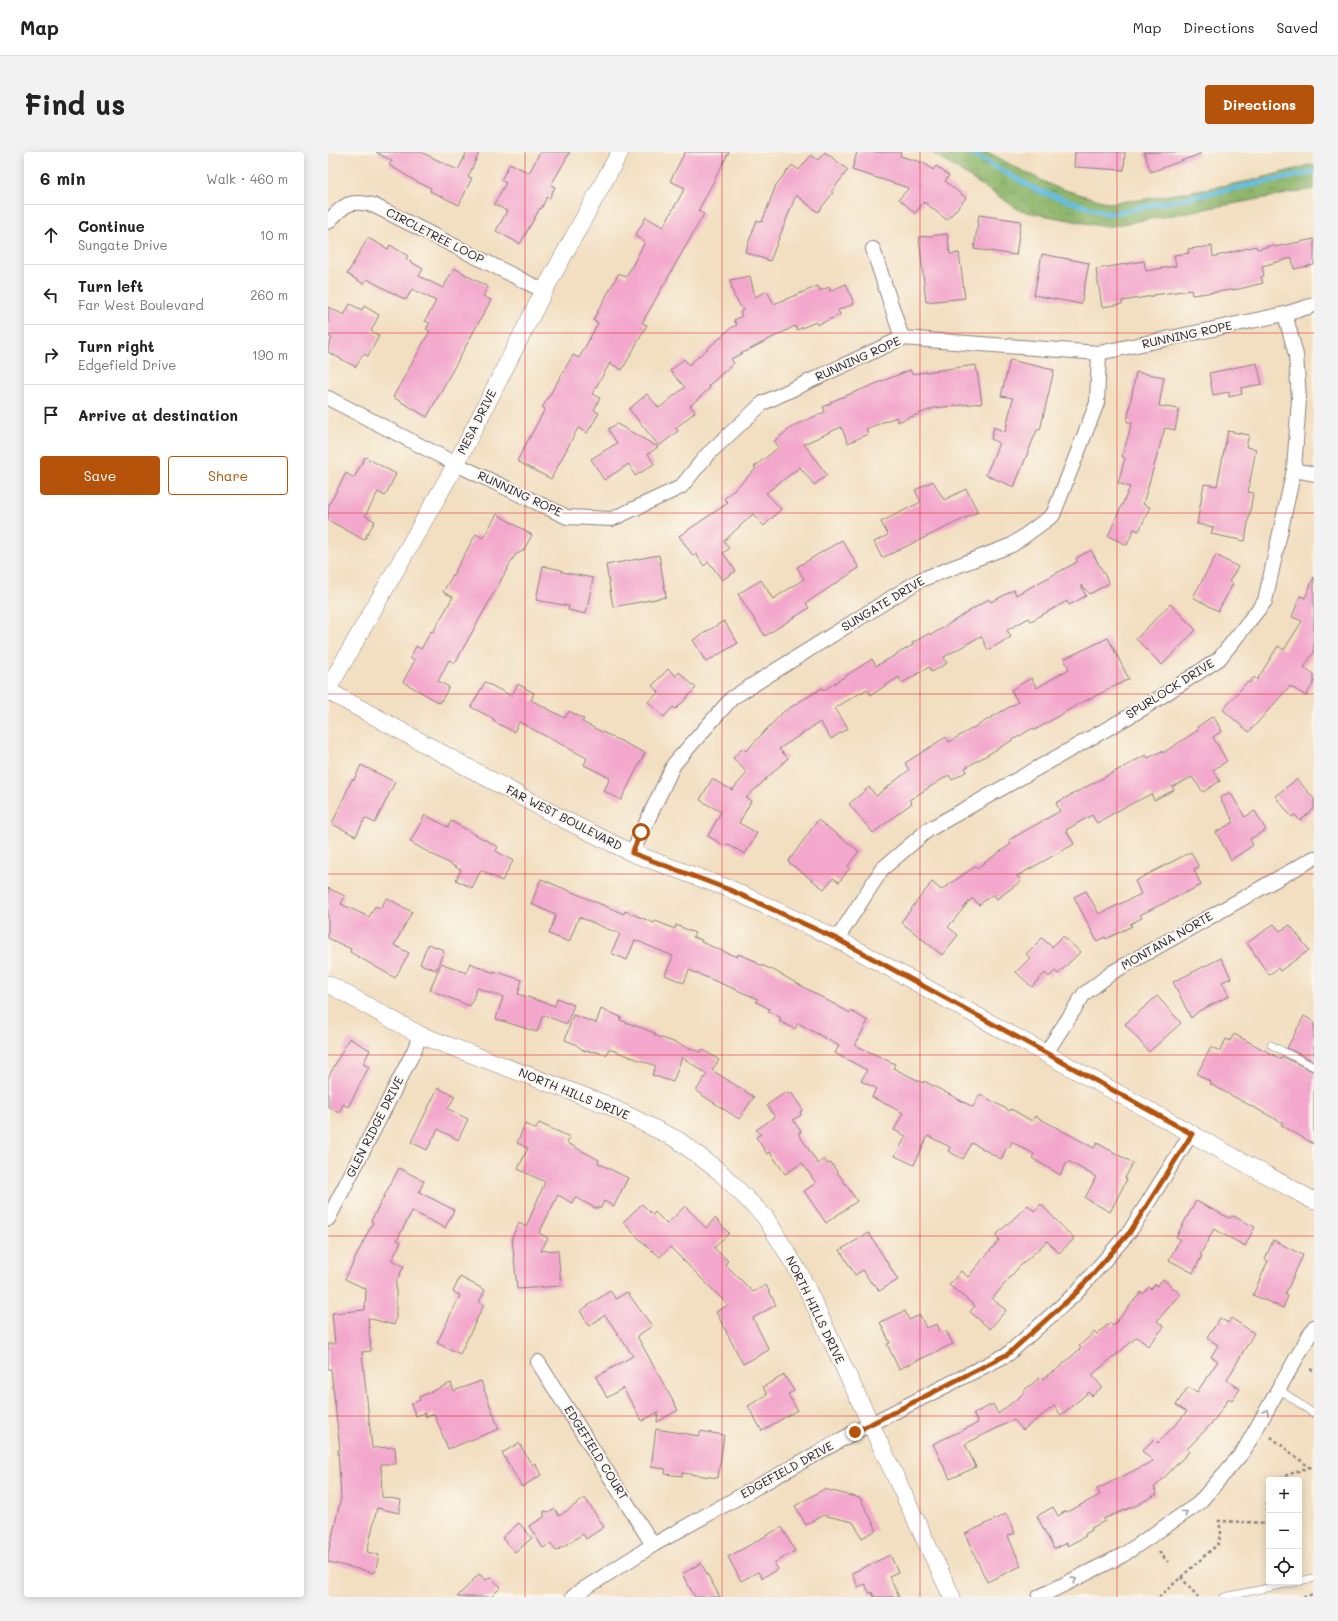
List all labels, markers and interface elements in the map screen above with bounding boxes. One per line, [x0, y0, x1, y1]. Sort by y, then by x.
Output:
text: Map [20, 15, 59, 40]
text: Map [1133, 18, 1161, 37]
text: Directions [1183, 18, 1254, 37]
text: Saved [1276, 18, 1318, 37]
button: Directions [1205, 85, 1314, 124]
text: Find us [24, 86, 125, 122]
text: 6 min [40, 167, 85, 189]
text: Walk · 460 m [206, 170, 288, 187]
street label: CIRCLETREE LOOP [384, 203, 487, 267]
text: Continue [78, 216, 145, 236]
icon: ahead [40, 224, 62, 246]
text: 10 m [260, 226, 288, 243]
text: Sungate Drive [78, 236, 168, 253]
text: Turn left [78, 276, 143, 296]
icon: left [40, 284, 62, 306]
text: 260 m [250, 286, 288, 303]
text: Far West Boulevard [78, 296, 204, 313]
street label: RUNNING ROPE [1140, 317, 1233, 351]
street label: RUNNING ROPE [812, 332, 903, 384]
text: Turn right [78, 336, 155, 356]
icon: right [40, 344, 62, 366]
text: 190 m [252, 346, 288, 363]
text: Edgefield Drive [78, 356, 176, 373]
street label: MESA DRIVE [453, 386, 499, 457]
icon: arrive [40, 404, 62, 426]
text: Arrive at destination [78, 405, 238, 425]
button: Save [40, 456, 160, 495]
button: Share [168, 456, 288, 495]
street label: RUNNING ROPE [476, 466, 565, 520]
street label: SUNGATE DRIVE [838, 572, 927, 634]
street label: SPURLOCK DRIVE [1122, 655, 1217, 722]
street label: FAR WEST BOULEVARD [504, 781, 625, 853]
route start [632, 823, 650, 841]
street label: MONTANA NORTE [1118, 907, 1215, 973]
street label: NORTH HILLS DRIVE [517, 1064, 632, 1123]
street label: GLEN RIDGE DRIVE [342, 1073, 407, 1180]
street label: NORTH HILLS DRIVE [783, 1253, 849, 1366]
street label: EDGEFIELD COURT [561, 1402, 633, 1503]
one-way arrow [1261, 1409, 1268, 1416]
route end [846, 1423, 864, 1441]
street label: EDGEFIELD DRIVE [737, 1437, 836, 1501]
map controls [1266, 1477, 1302, 1585]
button: + [1266, 1477, 1302, 1513]
one-way arrow [1181, 1511, 1188, 1518]
button: − [1266, 1513, 1302, 1549]
button: locate [1266, 1549, 1302, 1585]
one-way arrow [1070, 1577, 1077, 1584]

